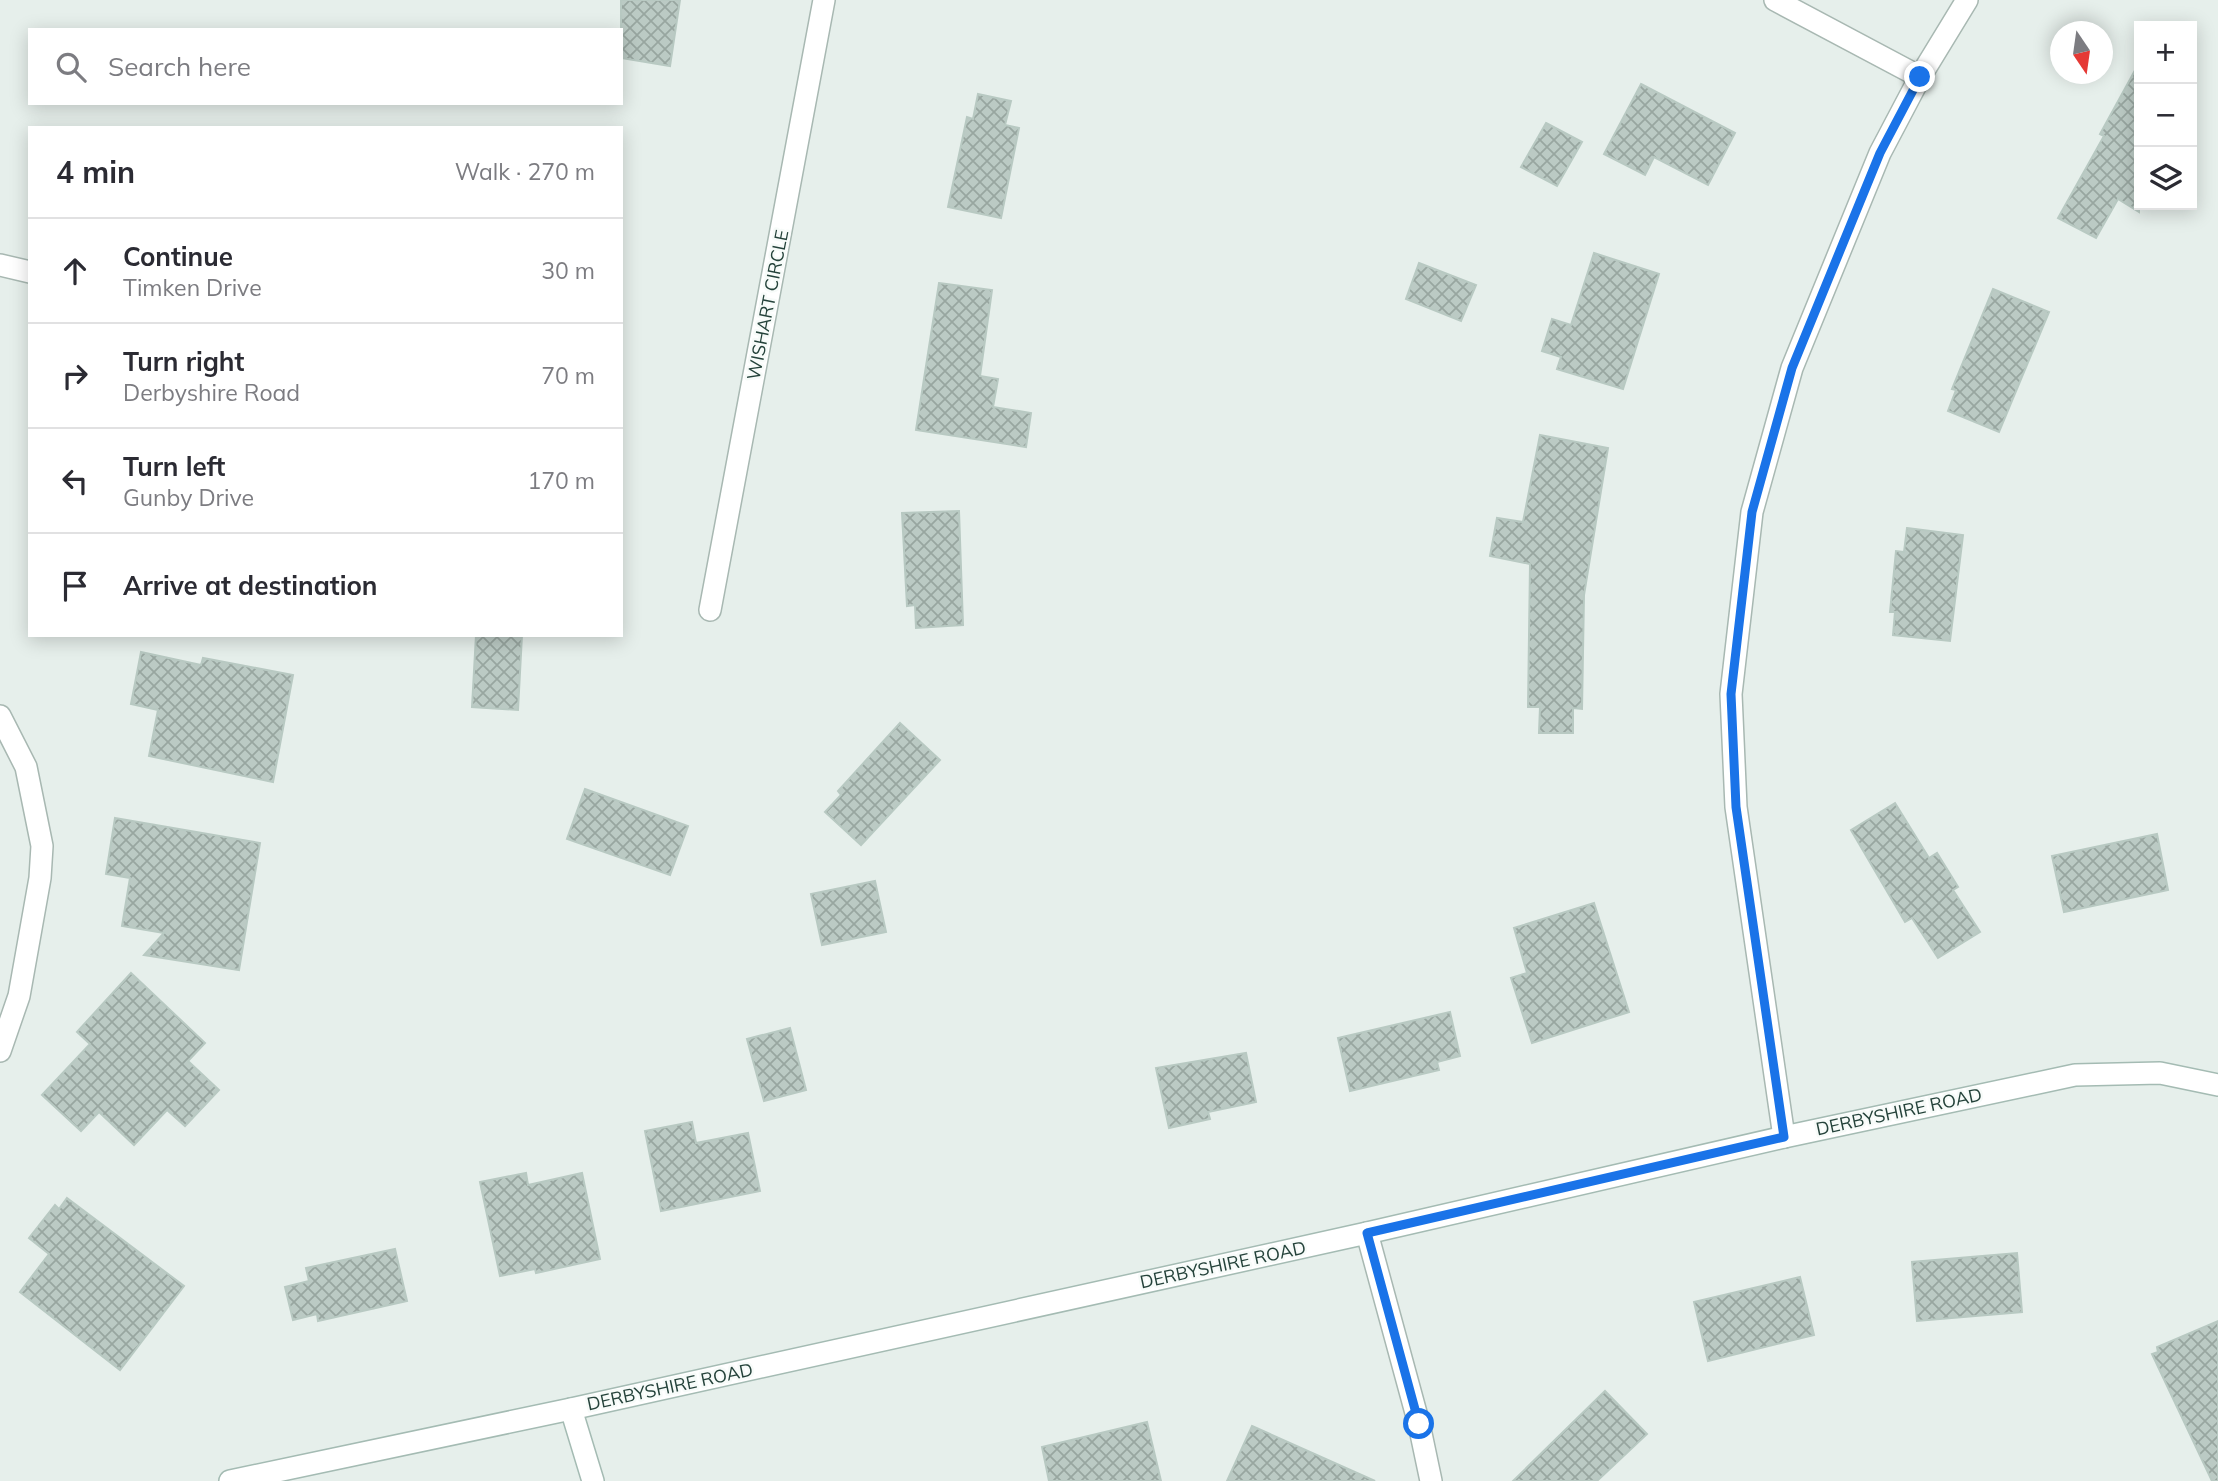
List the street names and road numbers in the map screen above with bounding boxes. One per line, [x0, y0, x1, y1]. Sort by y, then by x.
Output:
street label: WISHART CIRCLE [742, 228, 793, 382]
street label: DERBYSHIRE ROAD [1814, 1083, 1984, 1140]
street label: DERBYSHIRE ROAD [1138, 1236, 1308, 1293]
street label: DERBYSHIRE ROAD [585, 1358, 755, 1415]

